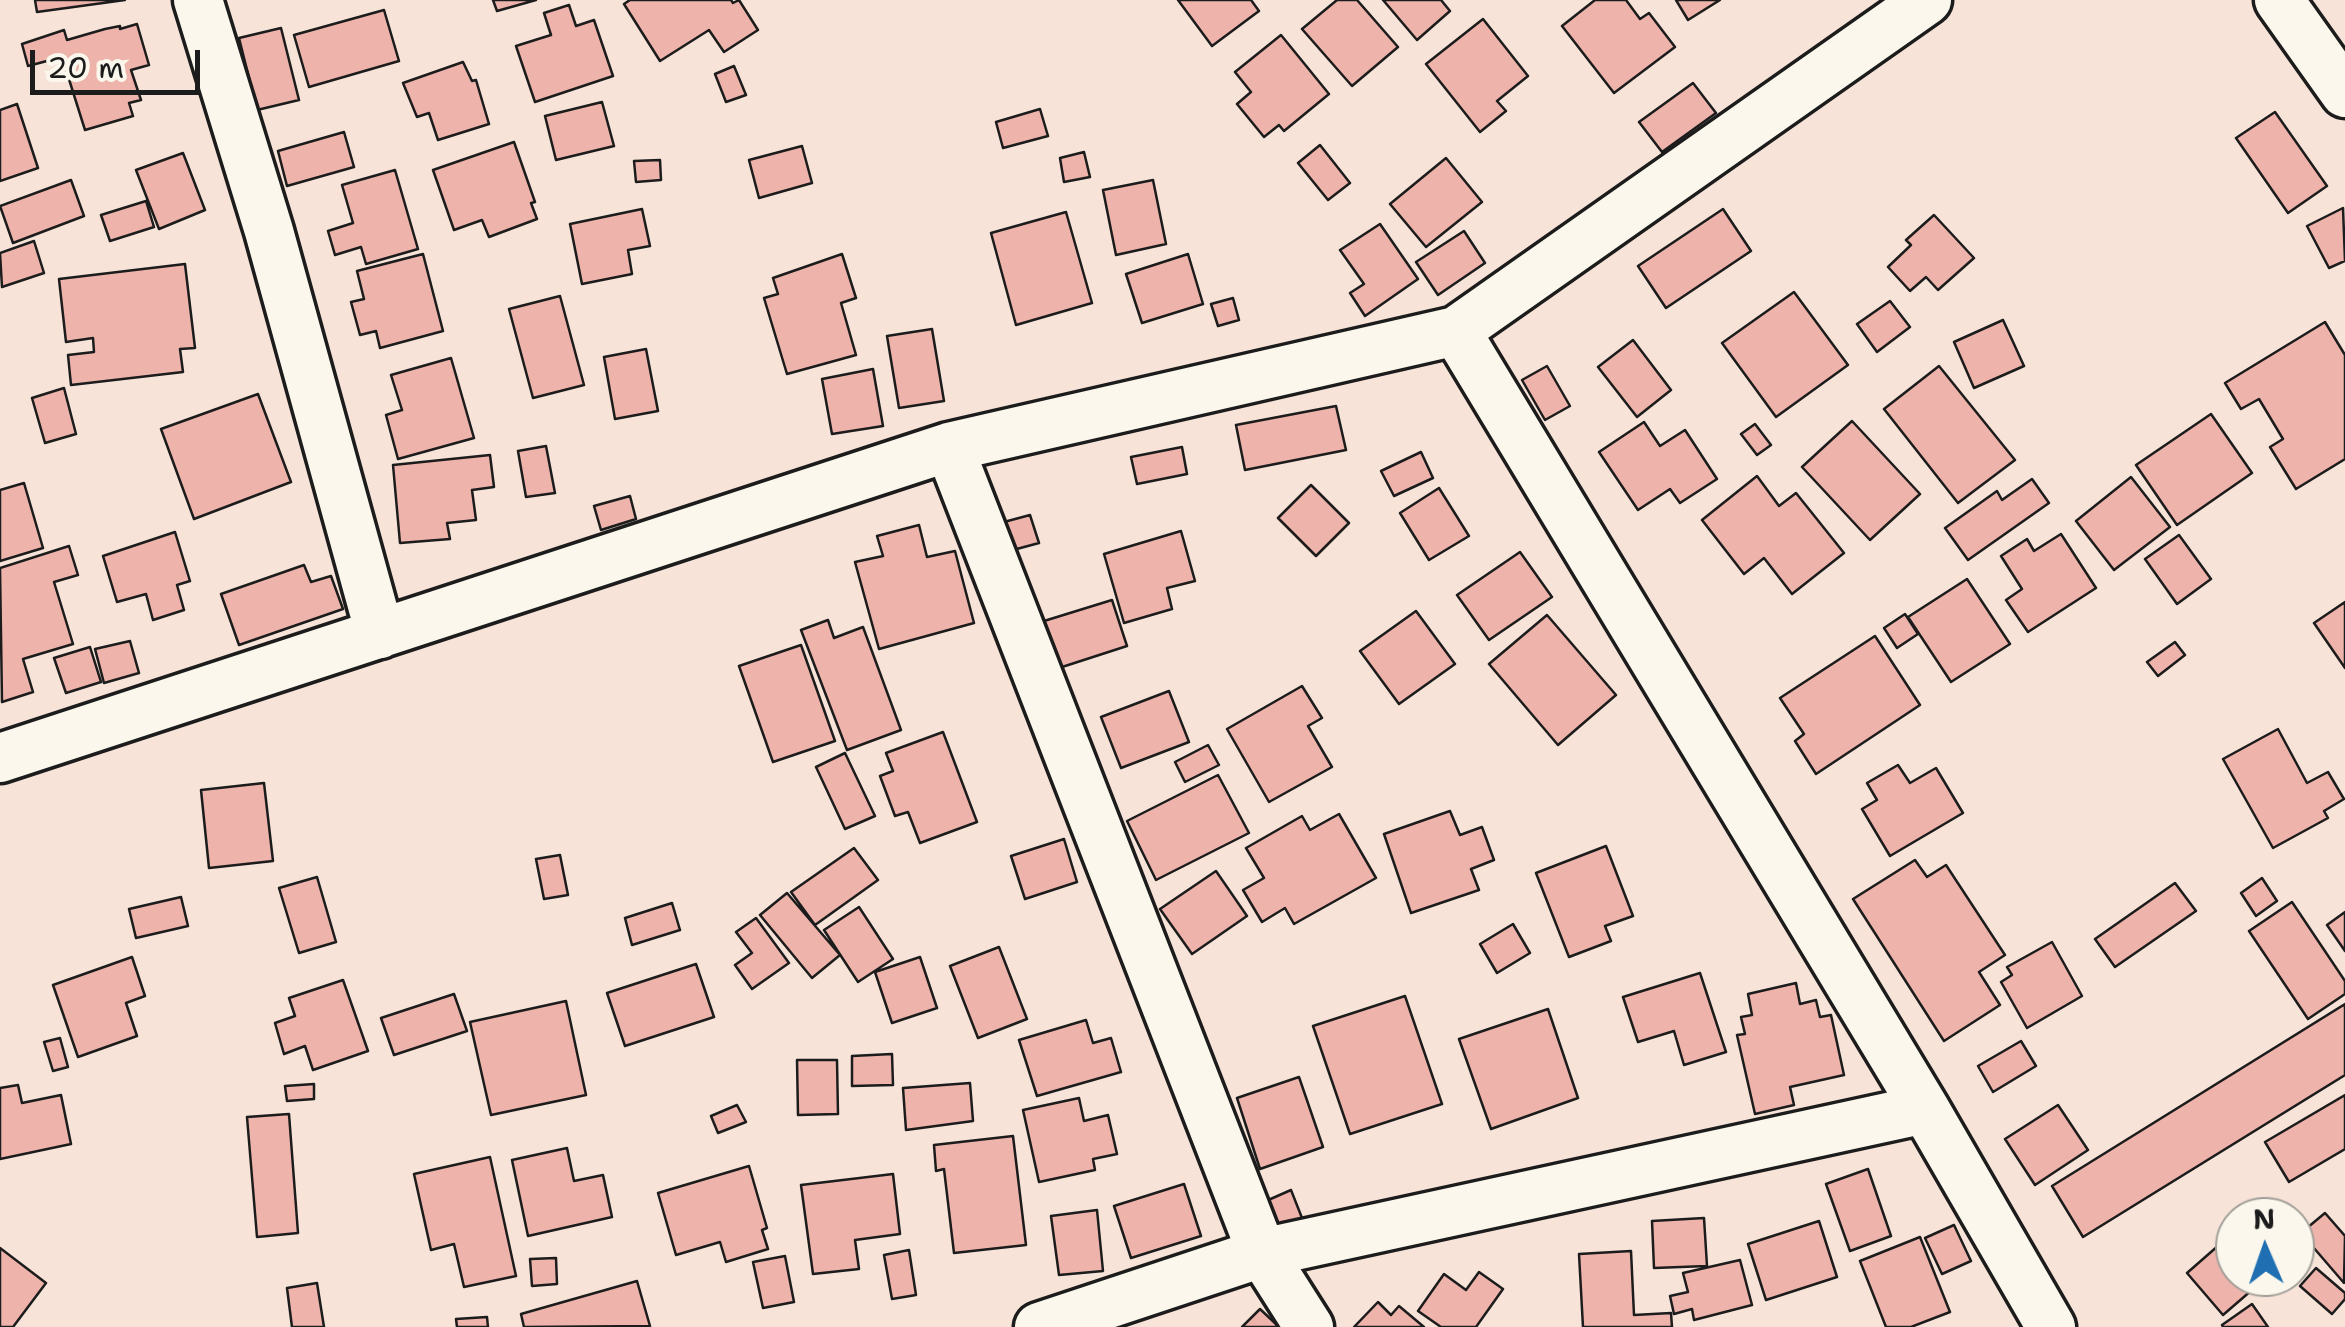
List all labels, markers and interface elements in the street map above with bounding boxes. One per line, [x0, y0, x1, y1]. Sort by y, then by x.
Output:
scale bar [35, 30, 205, 92]
text: 20 m [47, 47, 124, 88]
north arrow [2215, 1197, 2315, 1297]
text: N [2252, 1200, 2276, 1238]

